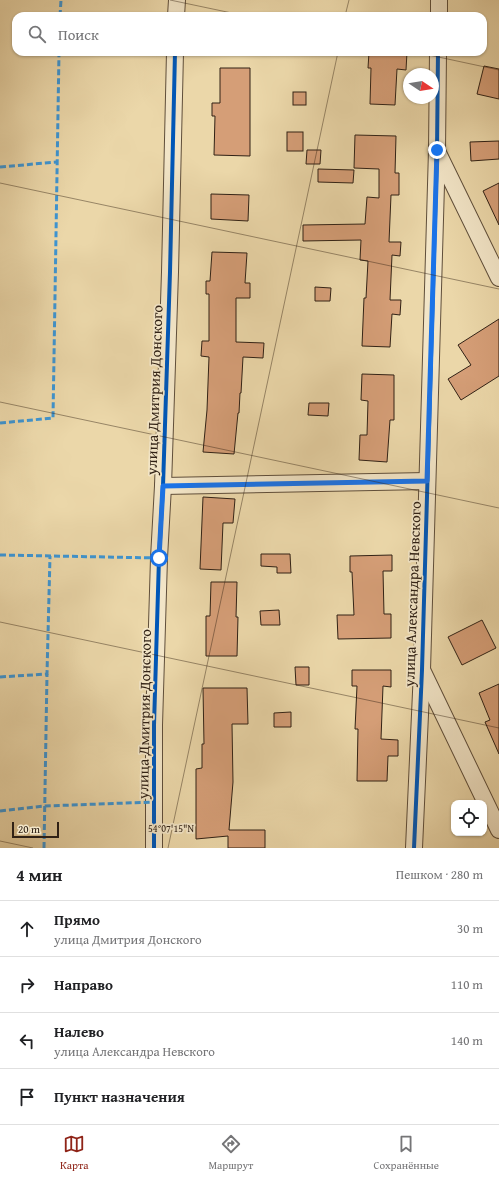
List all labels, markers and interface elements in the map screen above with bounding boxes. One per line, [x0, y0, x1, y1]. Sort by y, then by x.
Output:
search box [12, 12, 487, 56]
icon: search [26, 23, 48, 45]
text: Поиск [58, 24, 99, 45]
north arrow [403, 68, 439, 104]
route end [428, 141, 446, 159]
street label: улица Дмитрия Донского [141, 304, 167, 476]
street label: улица Александра Невского [398, 501, 426, 688]
route start [150, 549, 168, 567]
street label: улица Дмитрия Донского [132, 628, 156, 800]
map controls [451, 800, 487, 836]
button: locate [451, 800, 487, 836]
scale bar [12, 820, 59, 839]
text: 20 m [18, 821, 40, 837]
text: 54°07'15"N [148, 821, 194, 836]
text: 4 мин [16, 862, 62, 887]
text: Пешком · 280 m [396, 865, 483, 884]
text: Прямо [54, 909, 100, 930]
icon: ahead [16, 918, 38, 940]
text: 30 m [457, 919, 483, 938]
text: улица Дмитрия Донского [54, 930, 202, 949]
icon: right [16, 974, 38, 996]
text: Направо [54, 974, 113, 995]
text: 110 m [451, 975, 483, 994]
text: Налево [54, 1021, 104, 1042]
icon: left [16, 1030, 38, 1052]
text: 140 m [451, 1031, 483, 1050]
text: улица Александра Невского [54, 1042, 215, 1061]
icon: arrive [16, 1086, 38, 1108]
text: Пункт назначения [54, 1086, 185, 1107]
tab: Карта [60, 1133, 88, 1173]
tab: Маршрут [208, 1133, 253, 1173]
tab: Сохранённые [373, 1133, 439, 1173]

